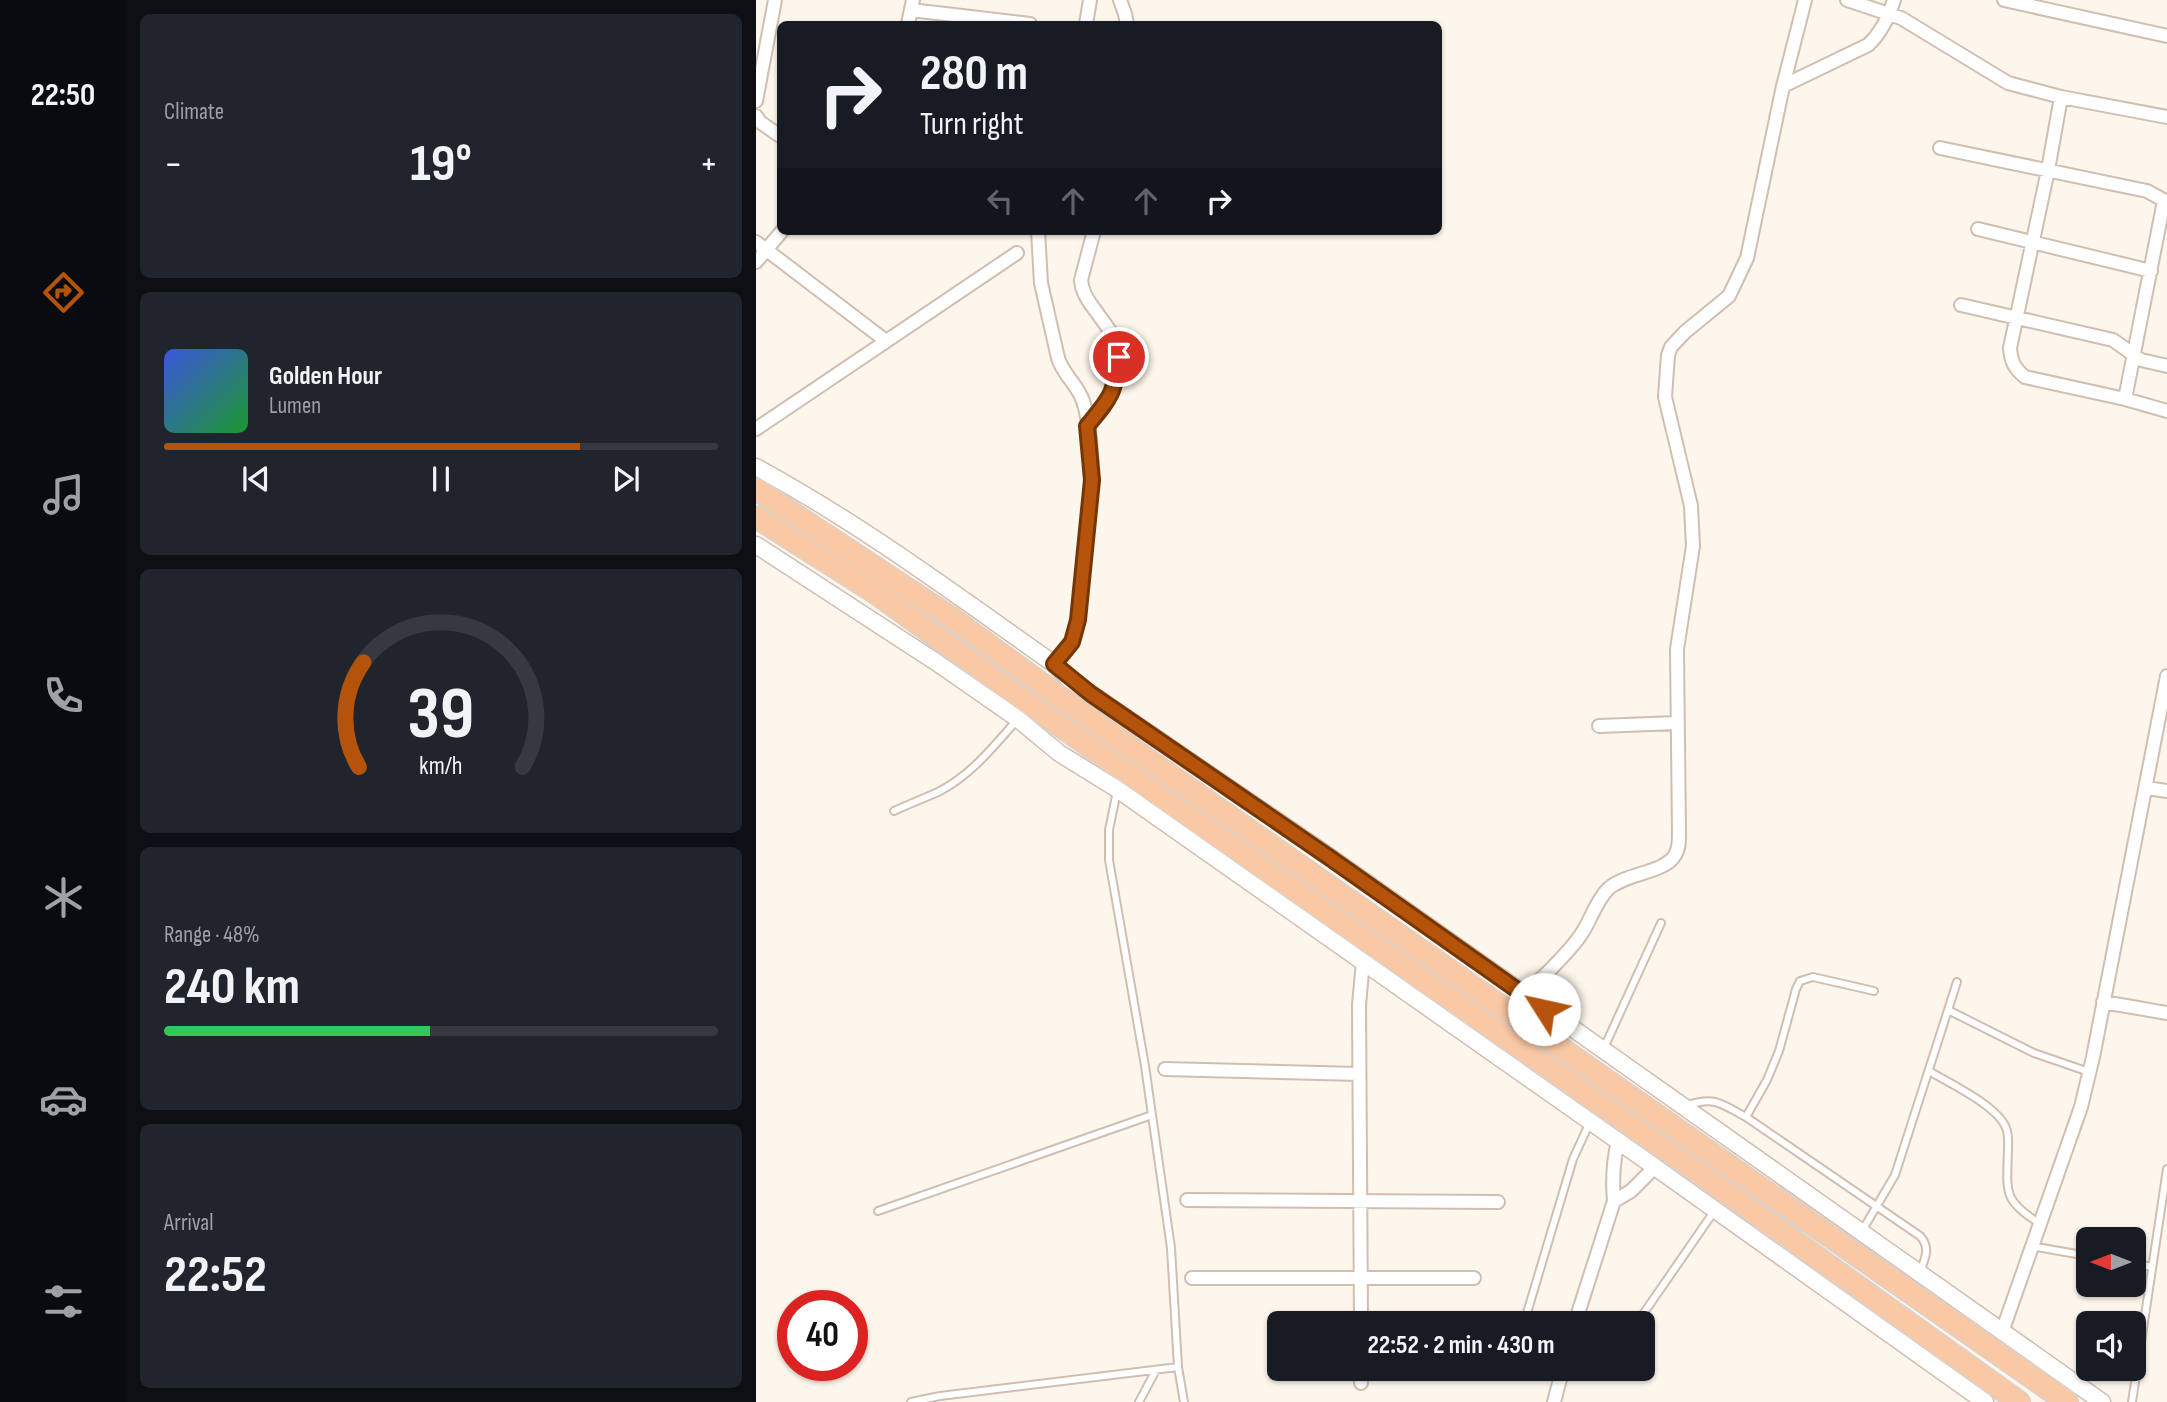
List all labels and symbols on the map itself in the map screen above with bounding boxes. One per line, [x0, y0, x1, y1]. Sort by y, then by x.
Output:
pin [1089, 327, 1149, 387]
position arrow [1507, 972, 1581, 1046]
north arrow [2076, 1227, 2146, 1297]
speed limit sign: 40 [777, 1290, 868, 1381]

